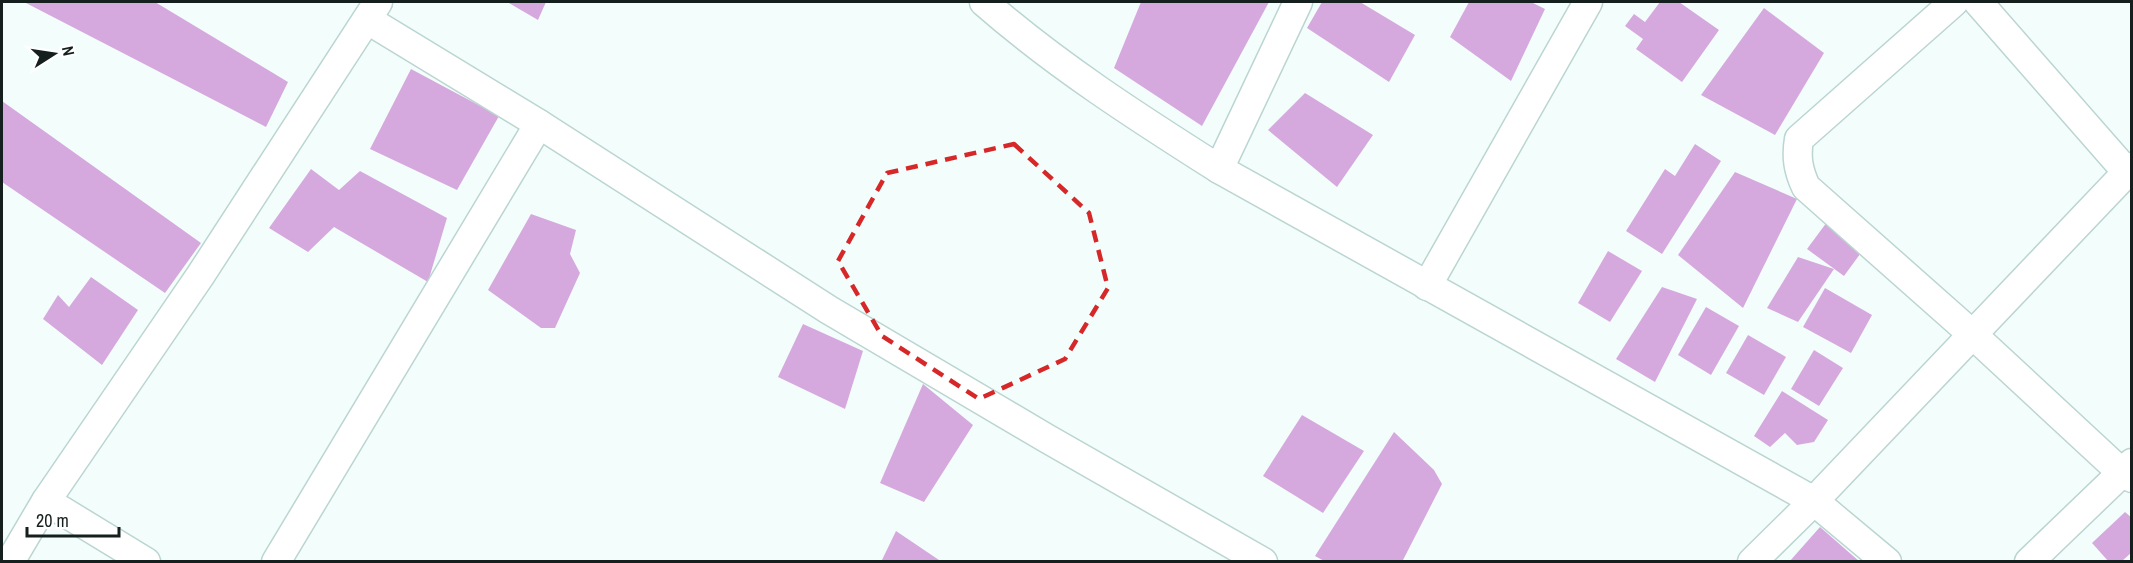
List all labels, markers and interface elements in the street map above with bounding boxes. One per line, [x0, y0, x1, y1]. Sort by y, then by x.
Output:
north arrow [24, 24, 84, 84]
text: N [57, 44, 80, 58]
scale bar [27, 500, 118, 538]
text: 20 m [36, 508, 69, 533]

